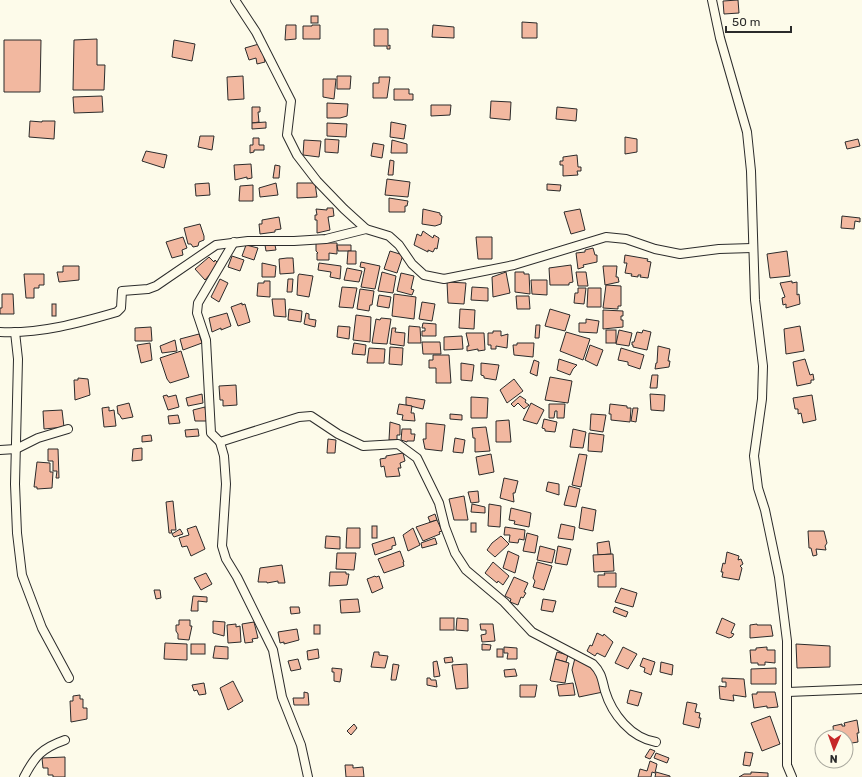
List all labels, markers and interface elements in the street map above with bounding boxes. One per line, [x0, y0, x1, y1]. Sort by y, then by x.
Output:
scale bar [726, 8, 791, 34]
text: 50 m [732, 15, 760, 29]
north arrow [814, 729, 854, 769]
text: N [829, 752, 838, 765]

